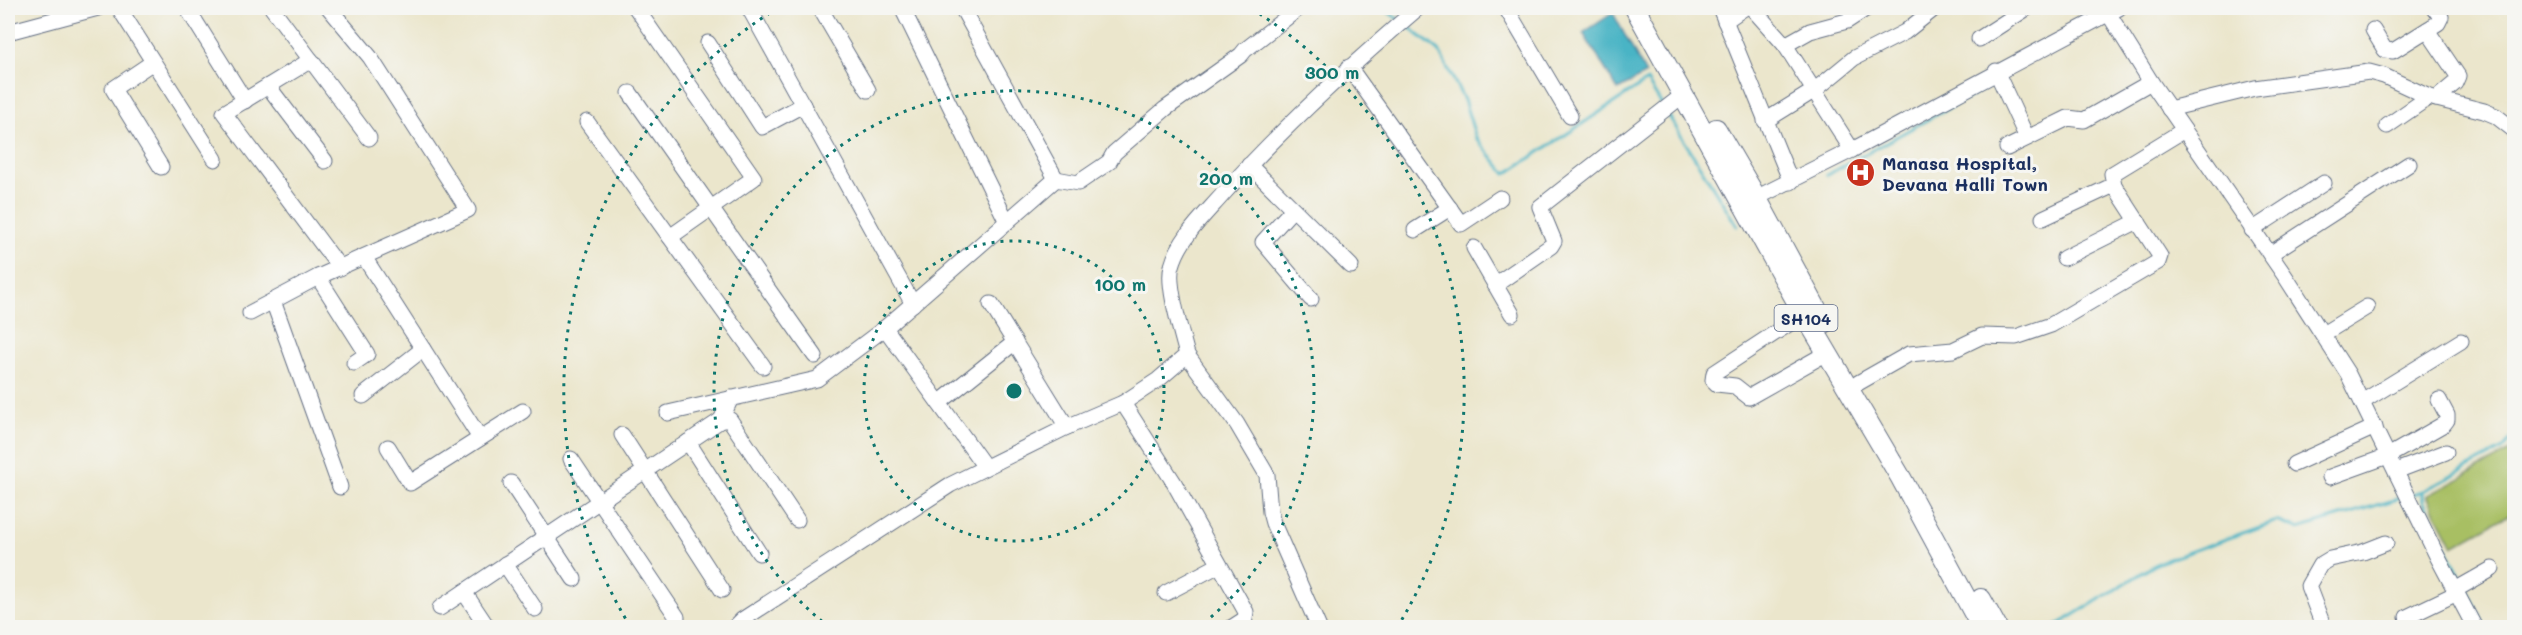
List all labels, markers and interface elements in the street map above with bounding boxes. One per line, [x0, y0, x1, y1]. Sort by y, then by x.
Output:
text: 300 m [1305, 60, 1359, 84]
place label: Manasa Hospital, Devana Halli Town [1882, 151, 2048, 196]
hospital icon: Manasa Hospital, Devana Halli Town [1845, 157, 1877, 189]
text: 200 m [1199, 166, 1253, 190]
text: 100 m [1094, 272, 1146, 296]
road number: SH104 [1774, 305, 1838, 331]
centre of rings [1004, 381, 1024, 401]

